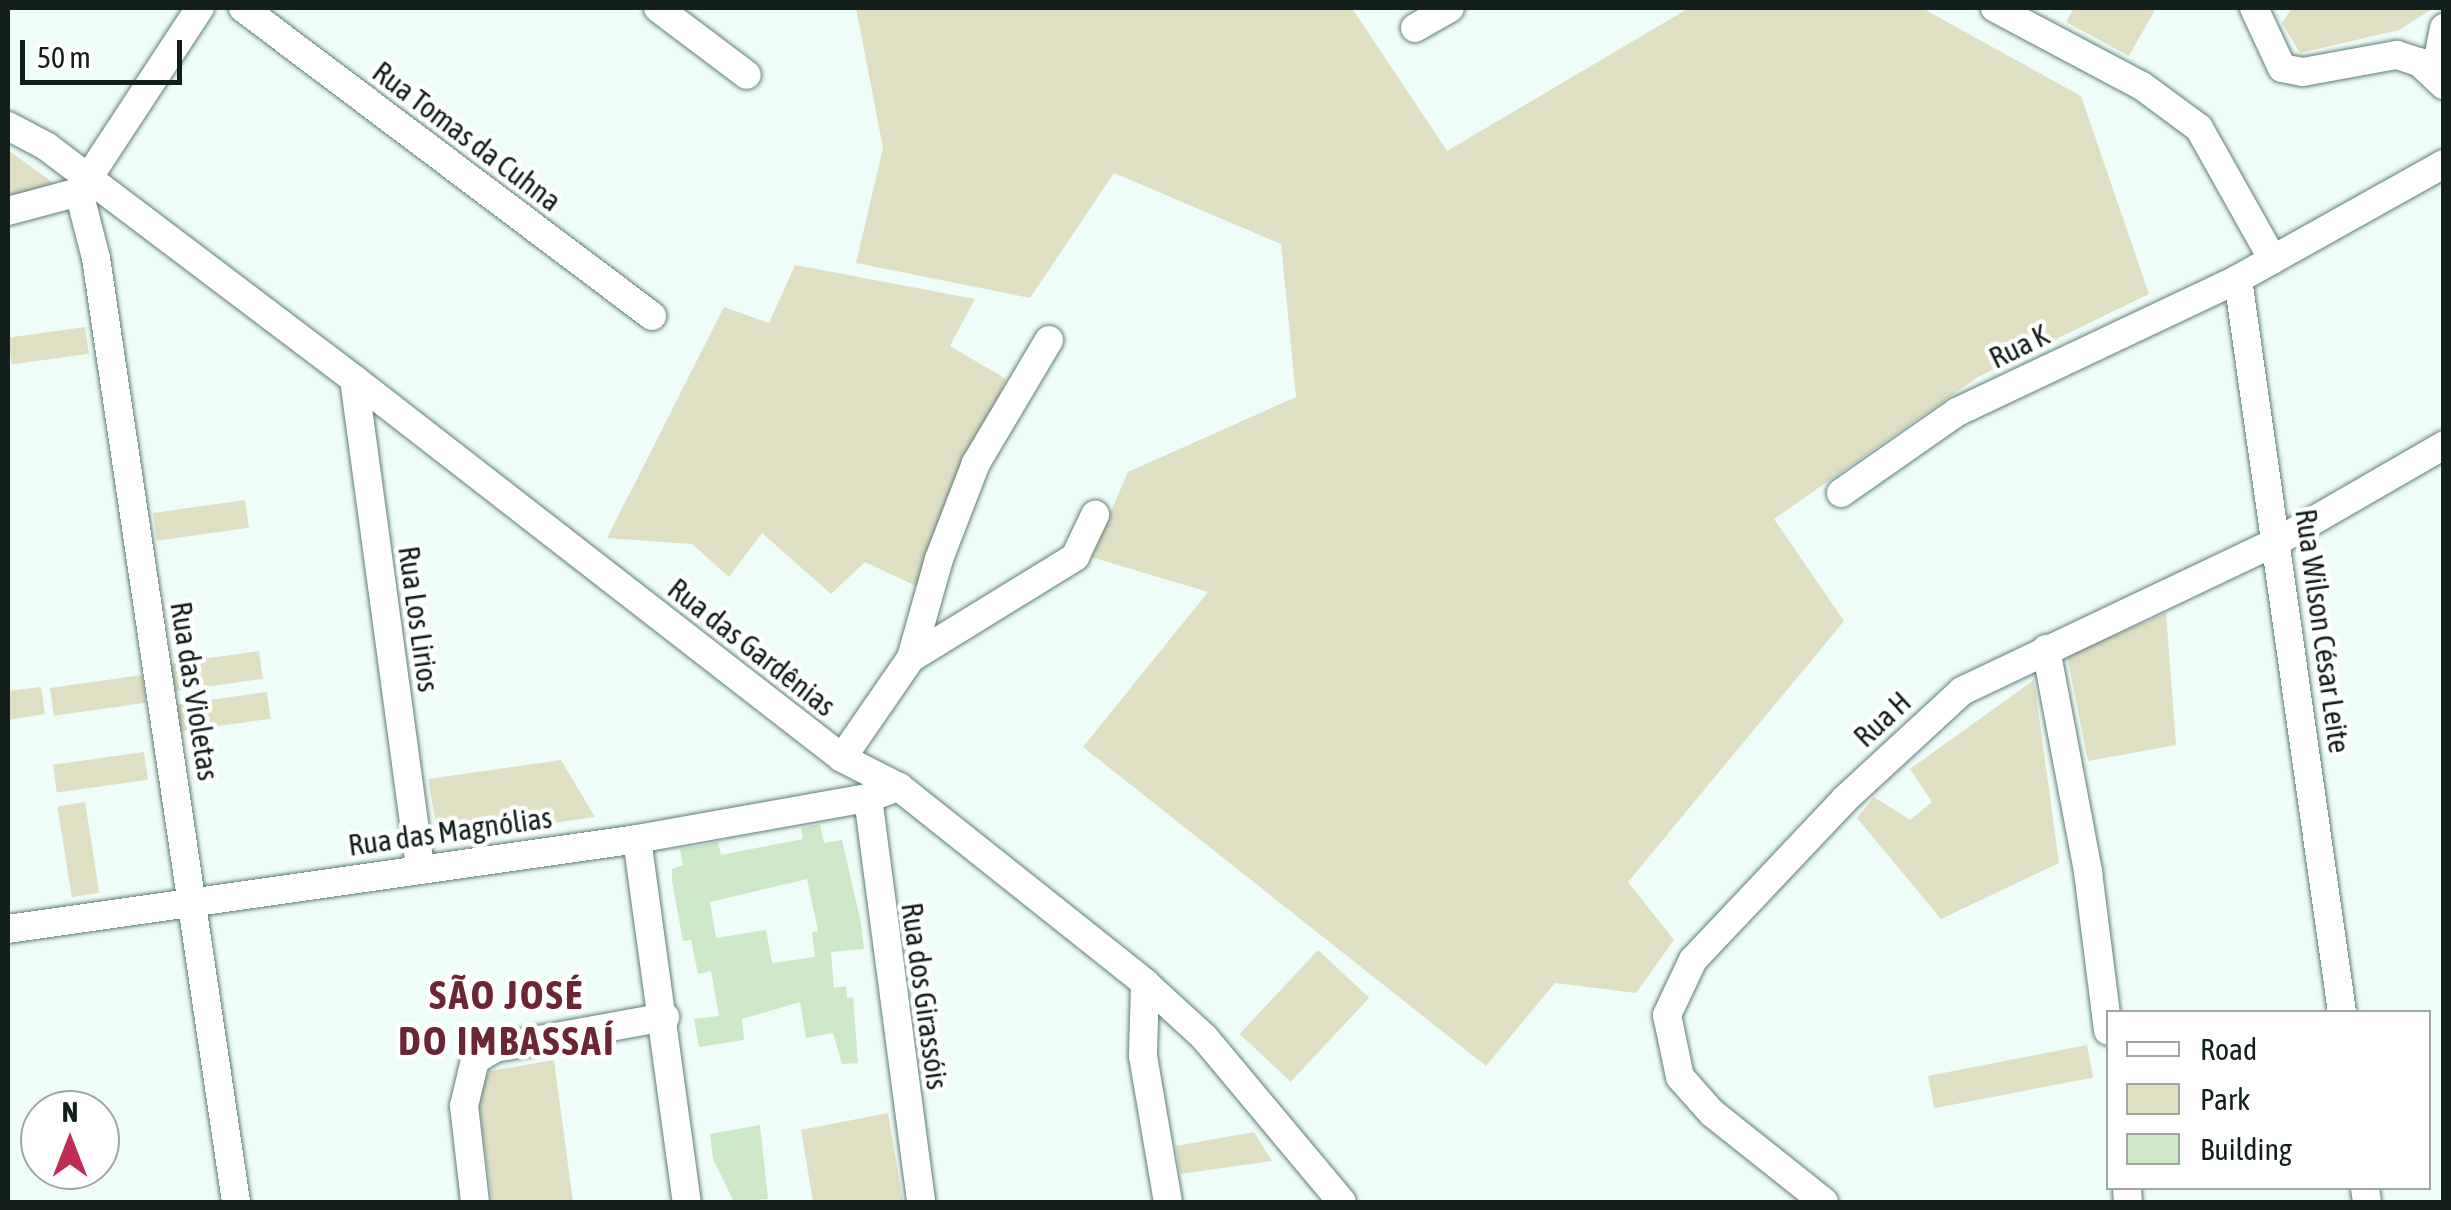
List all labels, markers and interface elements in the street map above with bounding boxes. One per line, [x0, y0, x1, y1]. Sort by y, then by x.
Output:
scale bar [25, 20, 188, 82]
text: 50 m [37, 40, 91, 74]
street label: Rua Tomas da Cuhna [366, 53, 568, 219]
street label: Rua K [1983, 316, 2055, 376]
street label: Rua Wilson César Leite [2288, 507, 2358, 755]
street label: Rua Los Lirios [391, 544, 447, 694]
street label: Rua das Gardênias [661, 570, 843, 724]
street label: Rua das Violetas [163, 599, 227, 783]
street label: Rua H [1846, 684, 1918, 754]
street label: Rua das Magnólias [346, 799, 554, 863]
street label: Rua dos Girassóis [894, 900, 956, 1092]
district label: SÃO JOSÉ DO IMBASSAÍ [398, 971, 616, 1065]
legend [2106, 1010, 2431, 1190]
text: Road [2200, 1032, 2257, 1066]
text: Park [2200, 1082, 2250, 1116]
north arrow [20, 1090, 120, 1190]
text: N [62, 1096, 78, 1128]
text: Building [2200, 1132, 2292, 1166]

